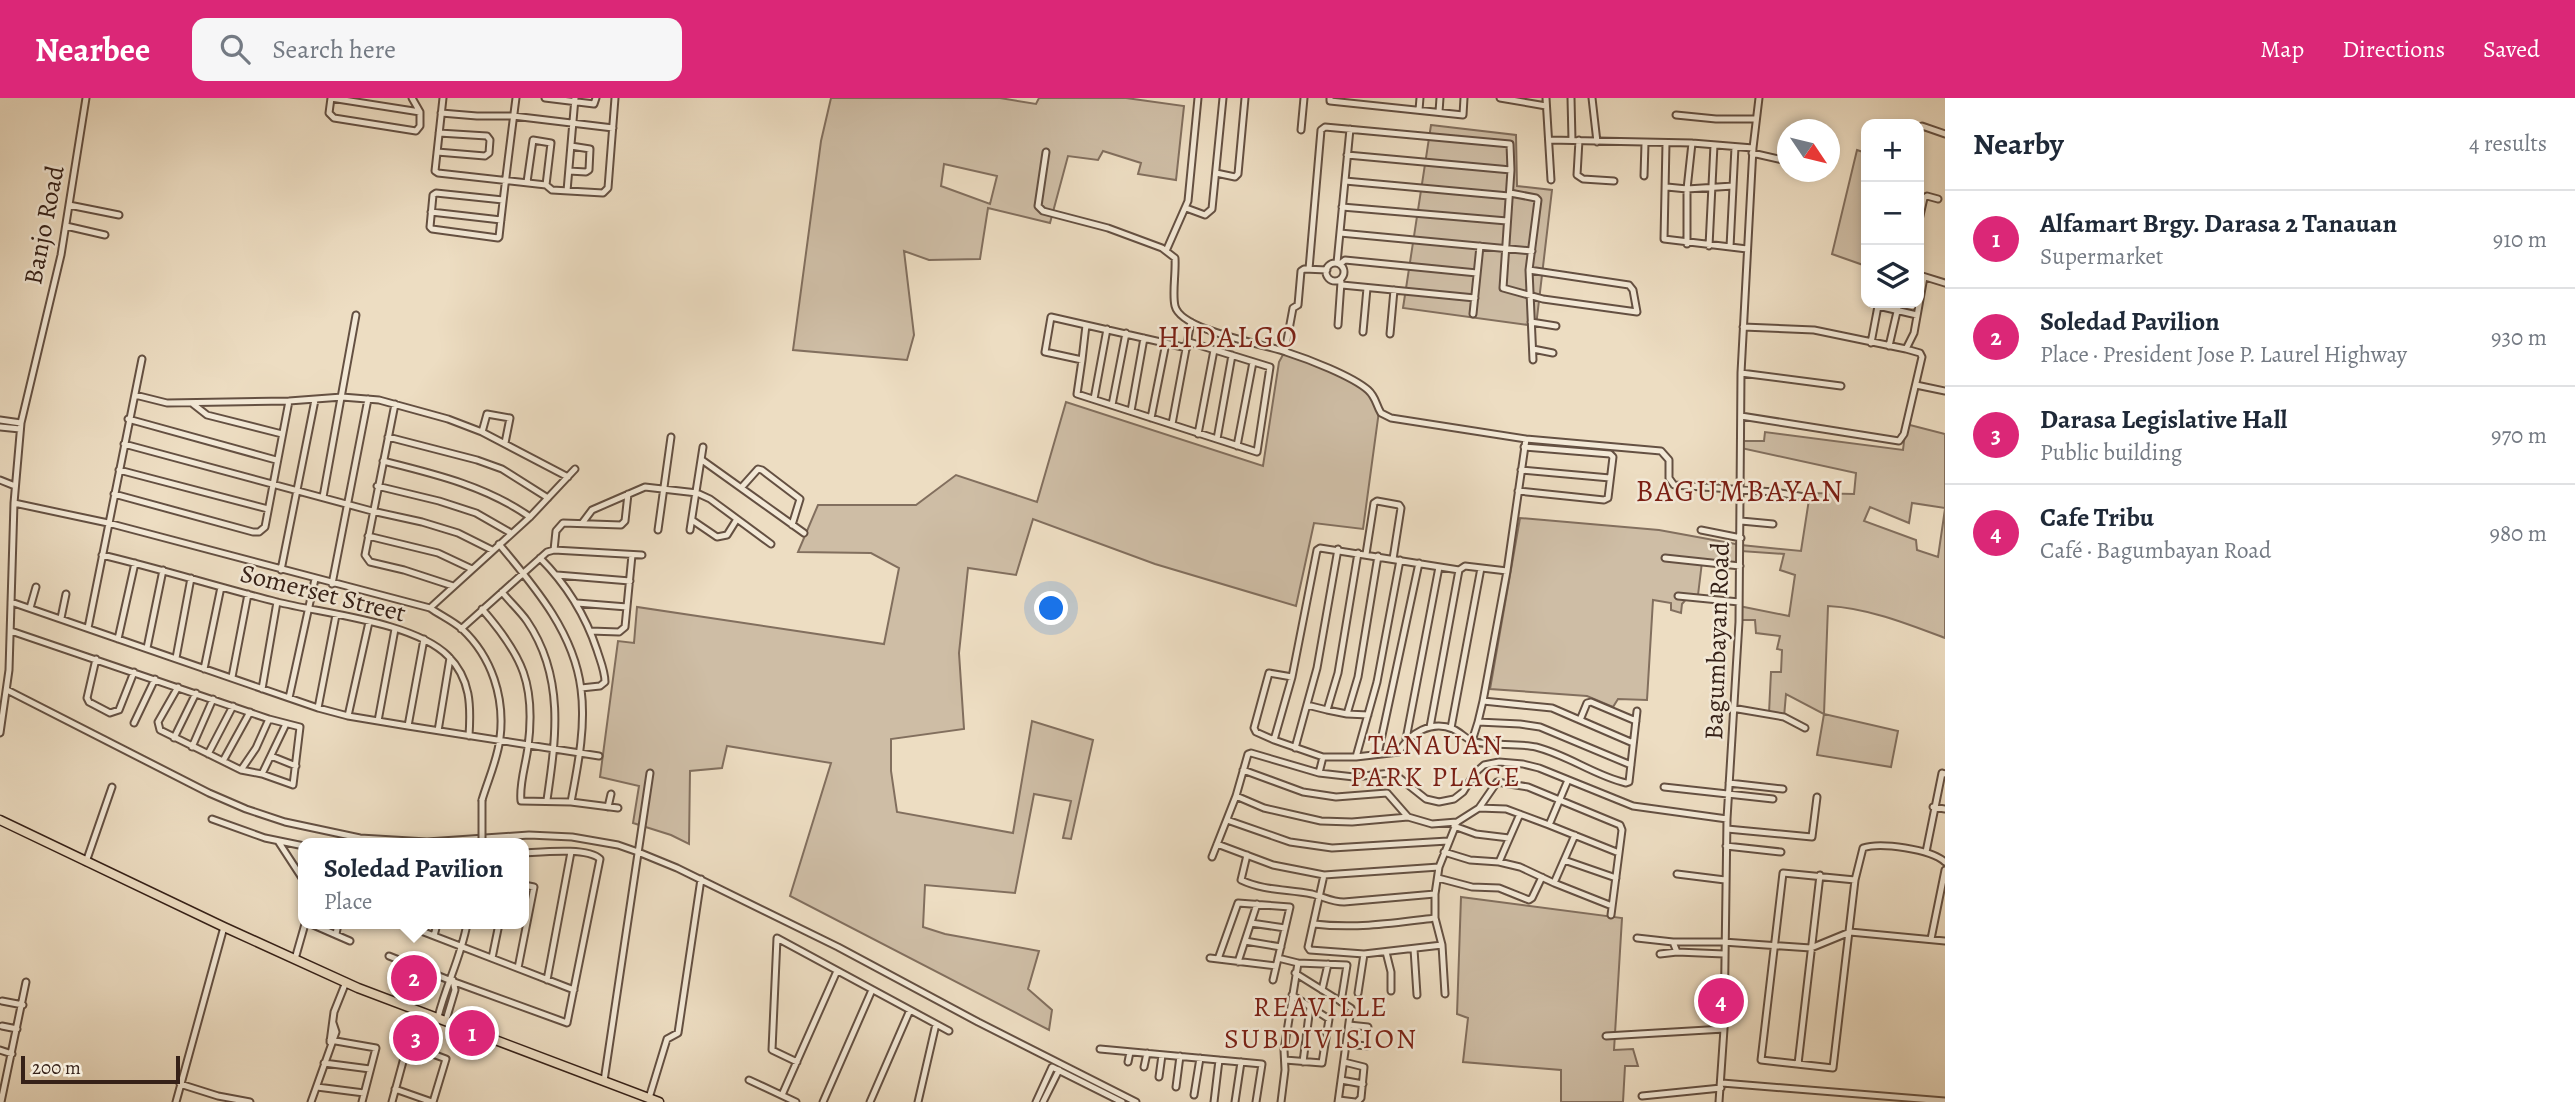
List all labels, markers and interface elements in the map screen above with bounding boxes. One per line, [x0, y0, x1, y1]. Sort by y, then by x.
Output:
search box [192, 18, 682, 81]
text: Nearbee [35, 27, 150, 72]
icon: search [216, 30, 254, 68]
text: Search here [272, 32, 396, 67]
text: Map [2260, 33, 2304, 65]
text: Directions [2342, 33, 2445, 65]
text: Saved [2483, 33, 2540, 65]
north arrow [1777, 119, 1840, 182]
map controls [1861, 119, 1924, 308]
button: + [1861, 119, 1924, 182]
text: Nearby [1973, 124, 2064, 164]
text: 4 results [2469, 128, 2547, 159]
street label: Banjo Road [15, 162, 73, 288]
button: − [1861, 182, 1924, 245]
text: Alfamart Brgy. Darasa 2 Tanauan [2040, 206, 2397, 241]
text: 1 [1992, 224, 2000, 255]
text: 910 m [2493, 224, 2547, 255]
text: Supermarket [2040, 241, 2163, 272]
button: layers [1861, 245, 1924, 308]
text: Soledad Pavilion [2040, 304, 2220, 339]
district label: HIDALGO [1157, 317, 1299, 357]
text: 2 [1990, 322, 2002, 353]
text: 930 m [2491, 322, 2547, 353]
text: Place · President Jose P. Laurel Highway [2040, 339, 2407, 370]
text: Darasa Legislative Hall [2040, 402, 2287, 437]
text: 3 [1991, 420, 2001, 451]
text: 970 m [2491, 420, 2547, 451]
text: Public building [2040, 437, 2182, 468]
district label: BAGUMBAYAN [1635, 471, 1845, 511]
text: Cafe Tribu [2040, 500, 2154, 535]
text: 4 [1991, 518, 2001, 549]
text: 980 m [2489, 518, 2547, 549]
text: Café · Bagumbayan Road [2040, 535, 2271, 566]
street label: Bagumbayan Road [1696, 541, 1738, 741]
street label: Somerset Street [237, 556, 410, 631]
your location [1034, 591, 1068, 625]
district label: TANAUAN PARK PLACE [1350, 726, 1522, 796]
popup [298, 838, 529, 929]
text: Soledad Pavilion [324, 851, 503, 886]
text: Place [324, 886, 372, 917]
pin: 2 [391, 952, 437, 1004]
pin: 4 [1698, 975, 1744, 1027]
district label: REAVILLE SUBDIVISION [1224, 988, 1418, 1058]
pin: 1 [449, 1007, 495, 1059]
pin: 3 [393, 1012, 439, 1064]
scale bar [21, 1053, 180, 1085]
text: 200 m [32, 1055, 81, 1081]

